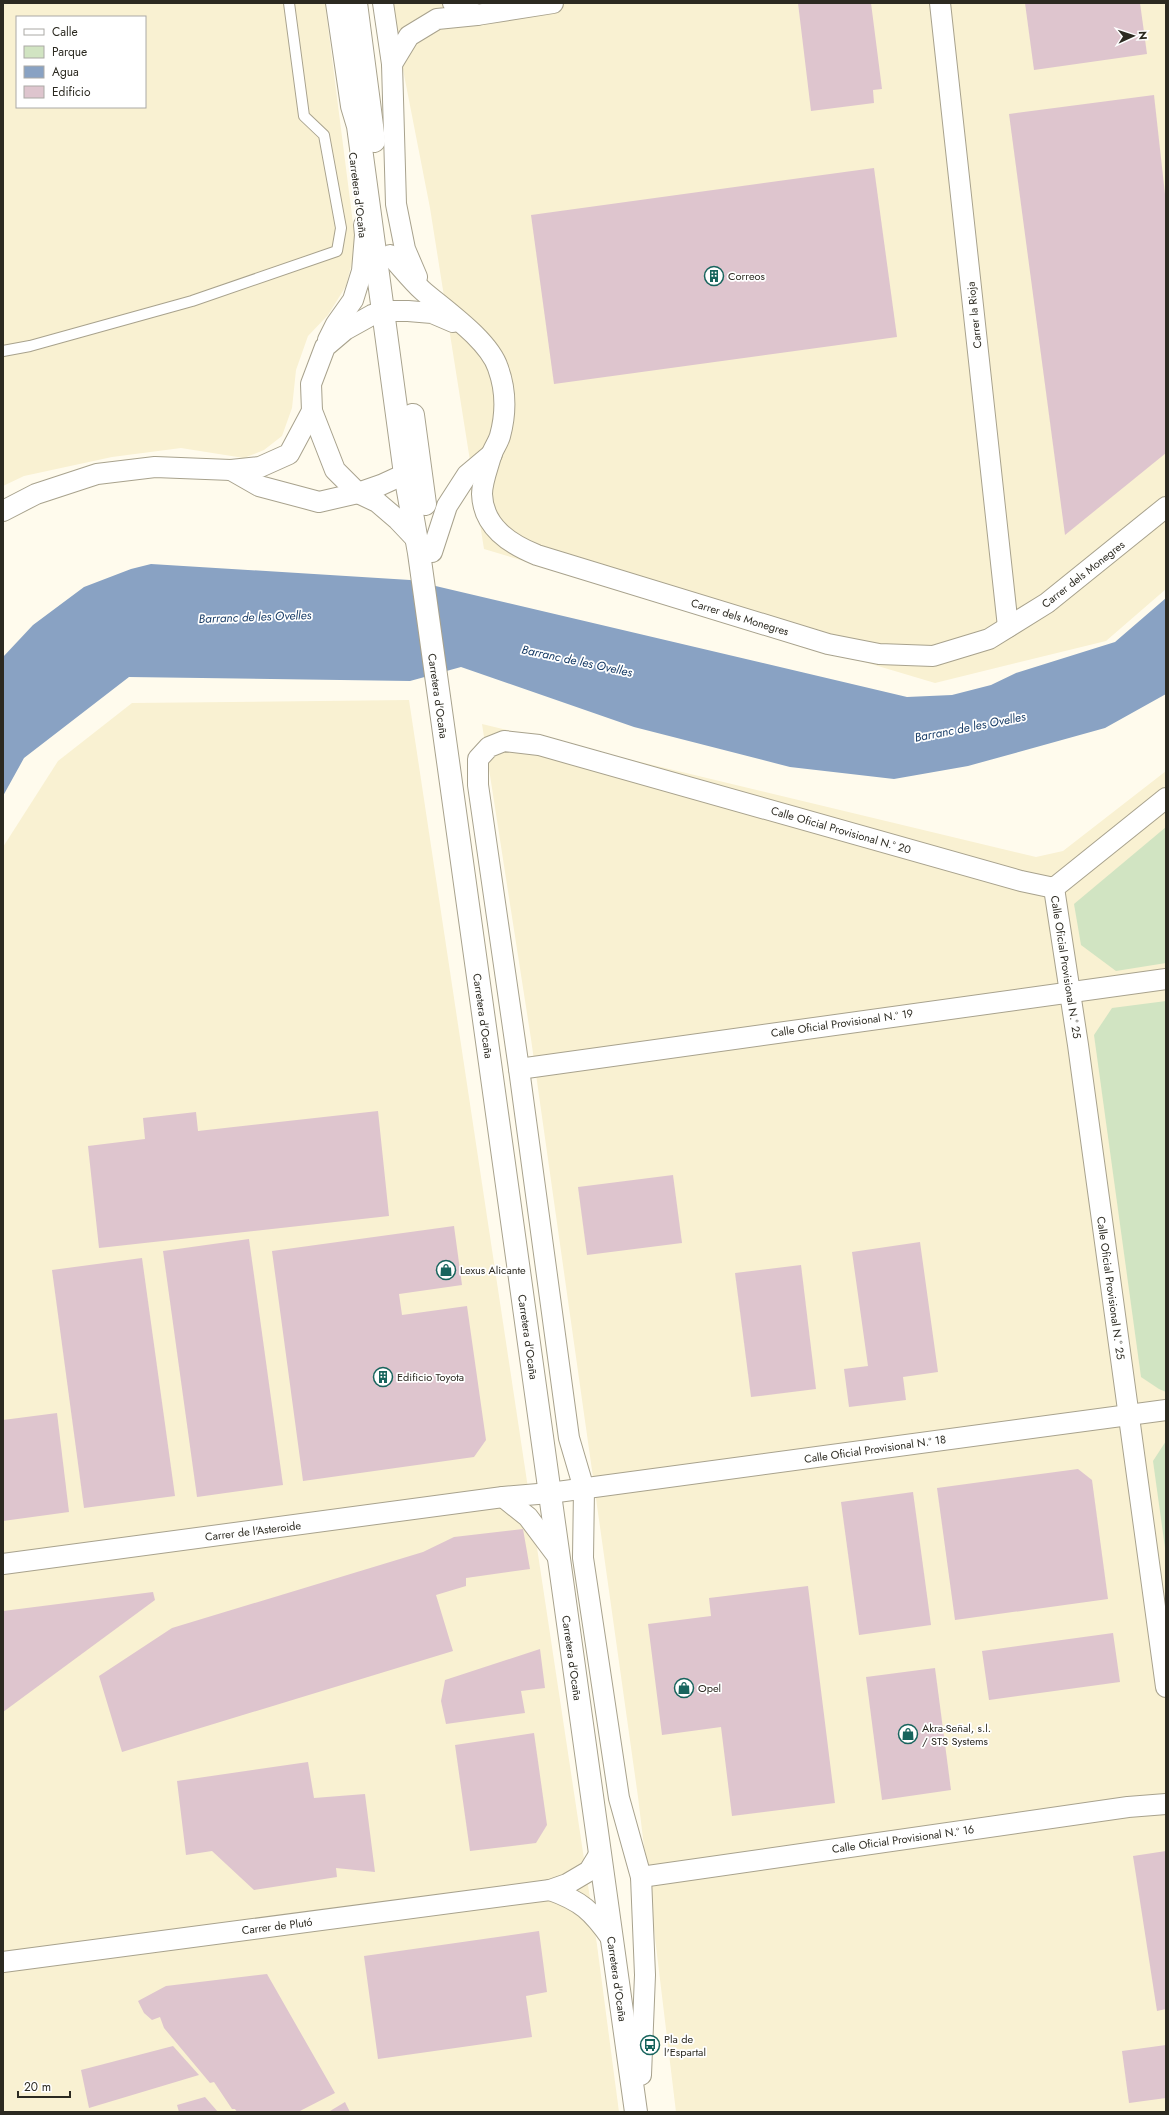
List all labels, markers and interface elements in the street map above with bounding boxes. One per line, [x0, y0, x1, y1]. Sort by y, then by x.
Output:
legend [16, 16, 146, 108]
north arrow [1113, 16, 1153, 56]
text: Calle [52, 23, 78, 41]
text: N [1135, 31, 1151, 40]
text: Parque [52, 43, 87, 61]
text: Agua [52, 63, 79, 81]
text: Edificio [52, 83, 91, 101]
street label: Carretera d'Ocaña [345, 151, 371, 239]
building icon: Correos [703, 265, 725, 287]
place label: Correos [728, 268, 766, 284]
street label: Carrer la Rioja [963, 281, 985, 349]
street label: Carrer dels Monegres [1038, 536, 1128, 612]
street label: Carrer dels Monegres [689, 595, 791, 640]
water label: Barranc de les Ovelles [198, 606, 312, 628]
water label: Barranc de les Ovelles [520, 640, 634, 682]
street label: Carretera d'Ocaña [424, 652, 452, 740]
water label: Barranc de les Ovelles [913, 707, 1027, 747]
street label: Calle Oficial Provisional N.º 20 [769, 802, 913, 858]
street label: Calle Oficial Provisional N.º 25 [1047, 894, 1085, 1040]
street label: Carretera d'Ocaña [469, 972, 497, 1060]
street label: Calle Oficial Provisional N.º 19 [770, 1005, 914, 1041]
street label: Calle Oficial Provisional N.º 25 [1093, 1215, 1129, 1361]
shop icon: Lexus Alicante [435, 1259, 457, 1281]
place label: Lexus Alicante [460, 1262, 526, 1278]
street label: Carretera d'Ocaña [514, 1293, 542, 1381]
building icon: Edificio Toyota [372, 1366, 394, 1388]
place label: Edificio Toyota [397, 1369, 464, 1385]
street label: Calle Oficial Provisional N.º 18 [803, 1431, 947, 1467]
street label: Carrer de l'Asteroide [204, 1517, 302, 1545]
street label: Carretera d'Ocaña [558, 1614, 586, 1702]
shop icon: Opel [673, 1677, 695, 1699]
place label: Opel [698, 1680, 721, 1696]
place label: Akra-Señal, s.l. / STS Systems [922, 1720, 991, 1749]
shop icon: Akra-Señal, s.l. / STS Systems [897, 1723, 919, 1745]
street label: Calle Oficial Provisional N.º 16 [831, 1821, 975, 1857]
street label: Carrer de Plutó [241, 1914, 313, 1938]
street label: Carretera d'Ocaña [603, 1935, 631, 2023]
place label: Pla de l'Espartal [664, 2031, 706, 2060]
bus stop icon: Pla de l'Espartal [639, 2034, 661, 2056]
scale bar [18, 2073, 70, 2099]
text: 20 m [24, 2078, 51, 2096]

